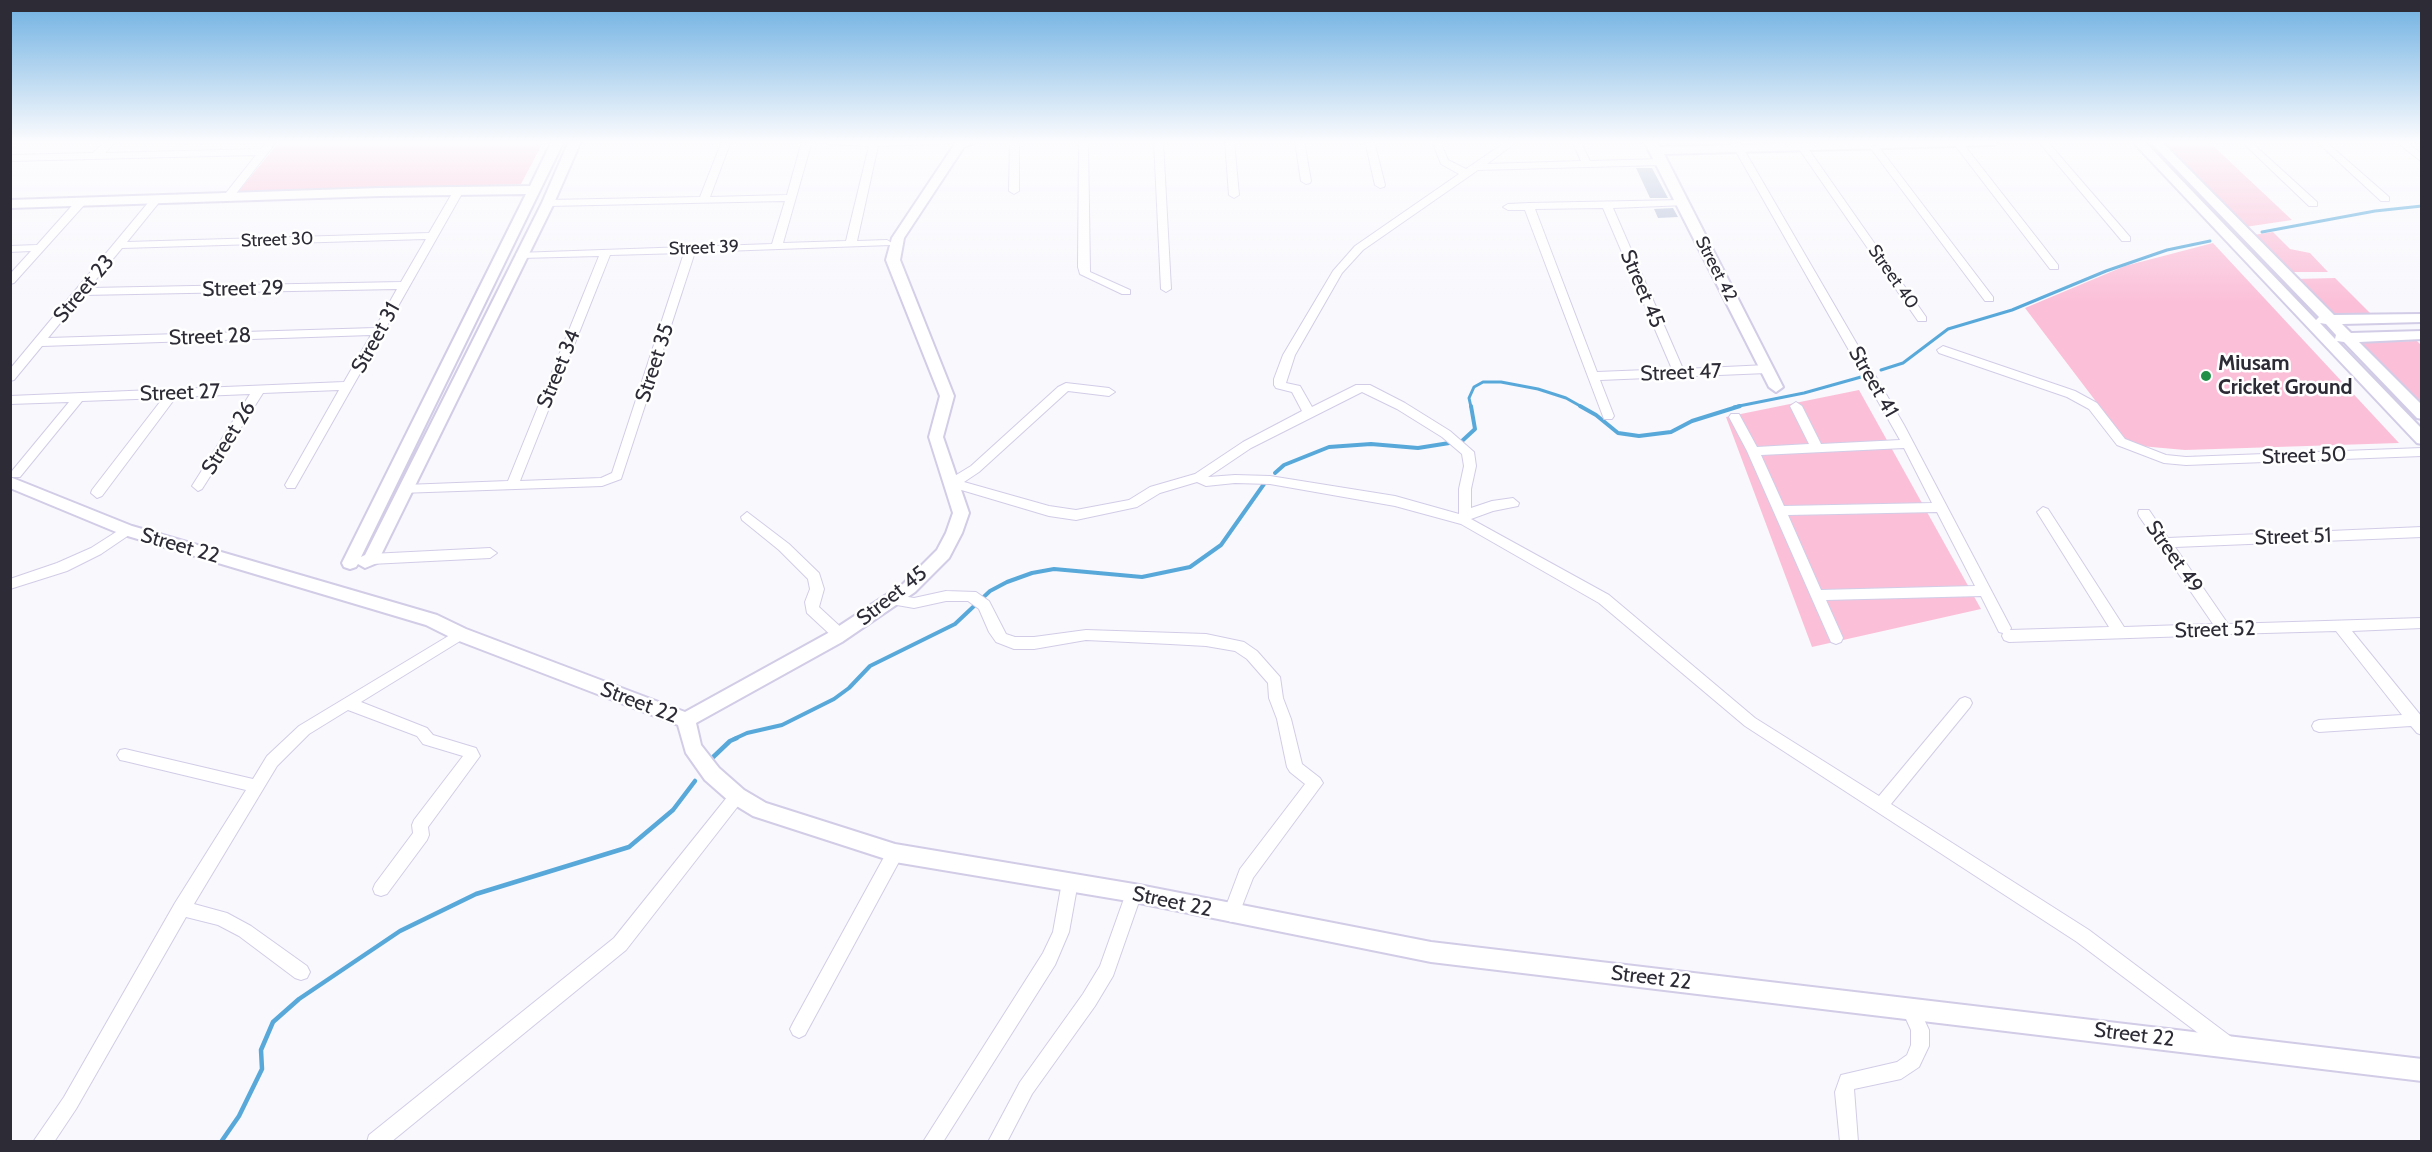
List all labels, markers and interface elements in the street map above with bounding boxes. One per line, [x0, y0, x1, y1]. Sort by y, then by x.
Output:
street label: Street 30 [240, 228, 314, 252]
street label: Street 42 [1690, 233, 1742, 305]
street label: Street 39 [669, 236, 739, 260]
street label: Street 40 [1863, 241, 1923, 313]
street label: Street 45 [1614, 246, 1670, 332]
street label: Street 23 [48, 250, 120, 328]
street label: Street 29 [202, 276, 284, 302]
street label: Street 31 [346, 298, 406, 378]
street label: Street 35 [630, 320, 680, 406]
street label: Street 28 [168, 323, 252, 351]
street label: Street 34 [532, 326, 586, 412]
street label: Street 41 [1843, 342, 1903, 422]
place label: Miusam Cricket Ground [2218, 351, 2353, 401]
street label: Street 47 [1640, 359, 1722, 387]
marker: Miusam Cricket Ground [2199, 369, 2213, 383]
street label: Street 27 [139, 379, 221, 407]
street label: Street 26 [197, 397, 261, 479]
street label: Street 50 [2261, 442, 2347, 470]
street label: Street 49 [2140, 516, 2208, 598]
street label: Street 22 [138, 523, 222, 569]
street label: Street 51 [2254, 523, 2332, 551]
street label: Street 45 [852, 561, 932, 631]
street label: Street 52 [2174, 616, 2256, 644]
street label: Street 22 [597, 677, 681, 729]
street label: Street 22 [1130, 881, 1214, 923]
street label: Street 22 [1609, 961, 1693, 995]
street label: Street 22 [2092, 1018, 2176, 1052]

